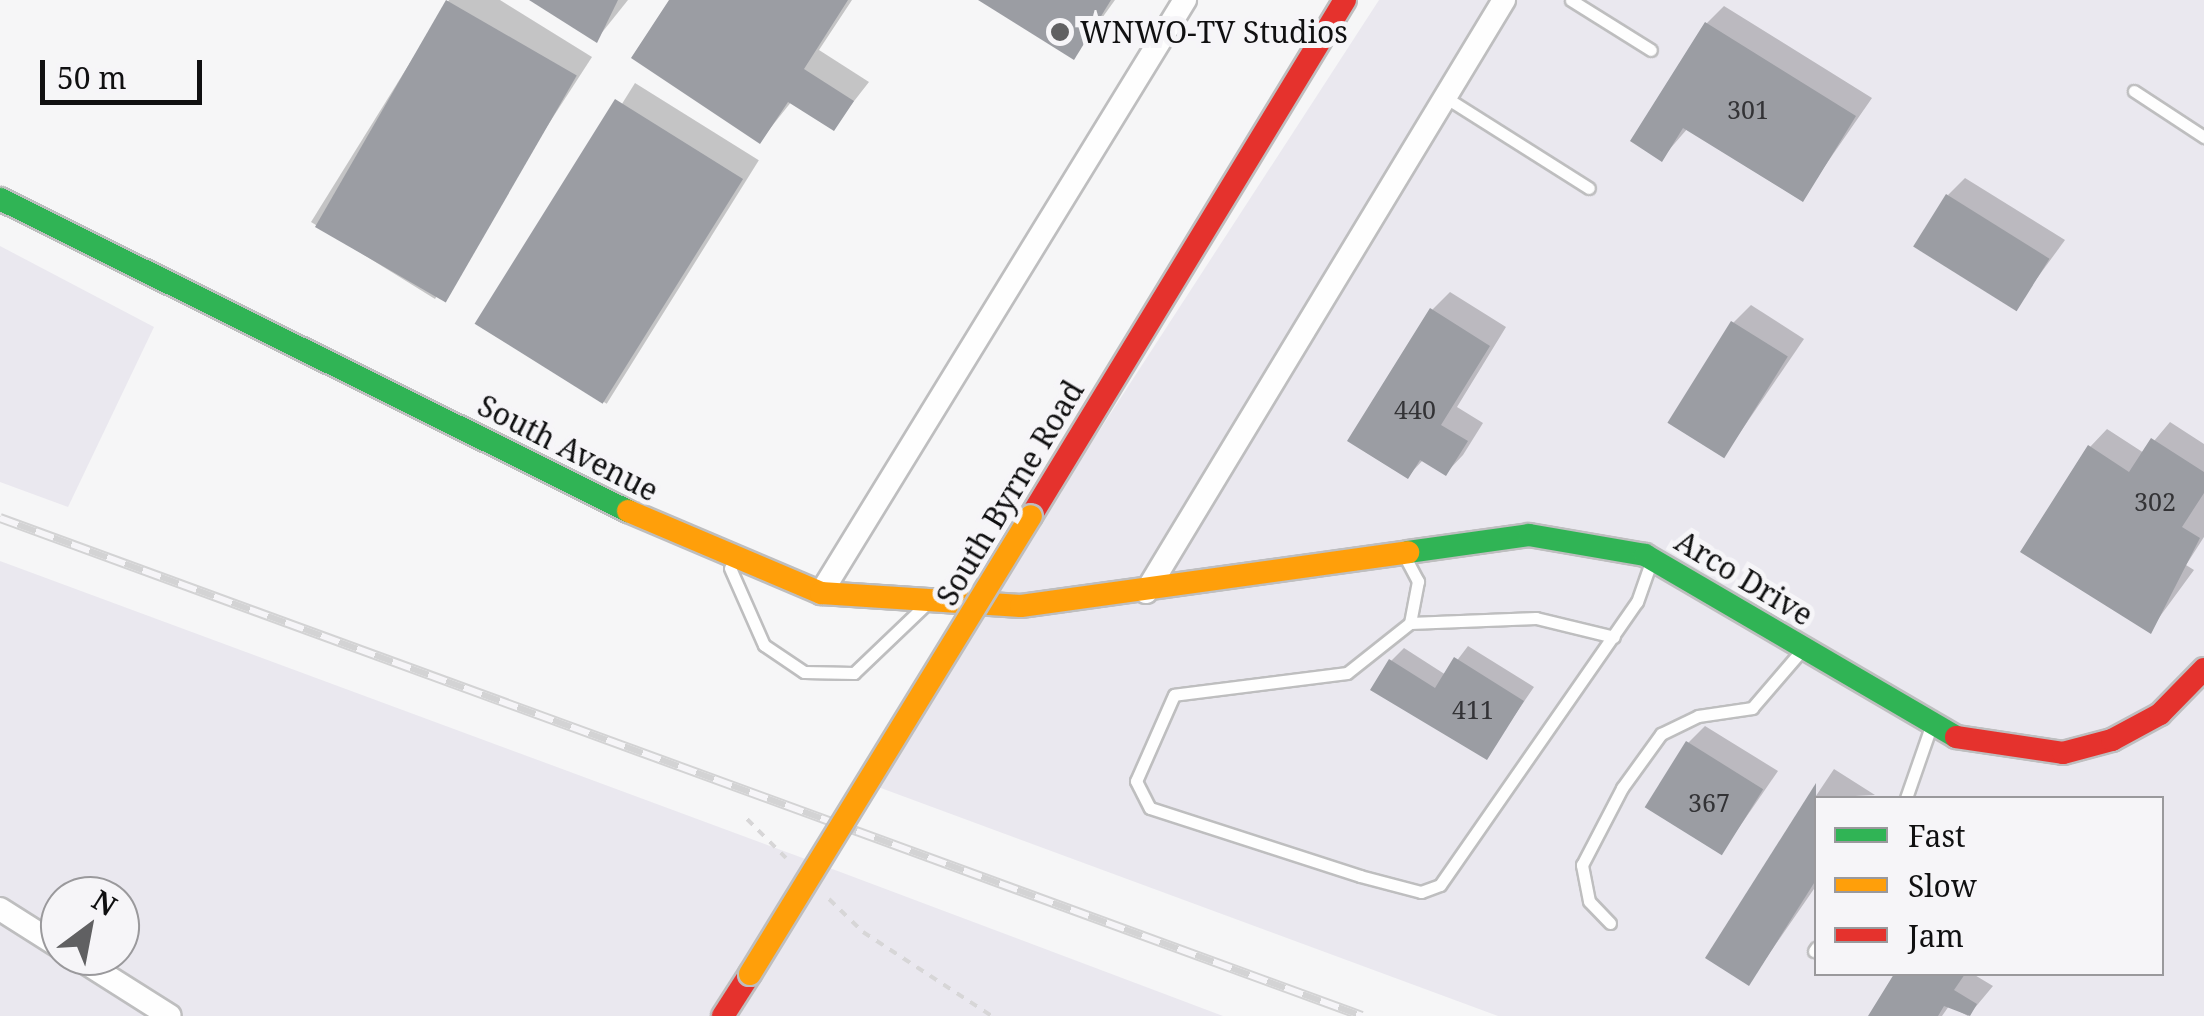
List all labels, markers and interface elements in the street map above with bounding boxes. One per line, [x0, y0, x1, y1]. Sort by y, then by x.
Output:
place label: WNWO-TV Studios [1080, 14, 1348, 50]
marker: WNWO-TV Studios [1049, 21, 1071, 43]
scale bar [45, 40, 208, 102]
text: 50 m [57, 57, 127, 98]
house number: 301 [1727, 94, 1769, 124]
street label: South Byrne Road [929, 374, 1091, 612]
street label: South Avenue [472, 387, 664, 509]
house number: 440 [1394, 394, 1436, 424]
house number: 302 [2134, 486, 2176, 516]
street label: Arco Drive [1669, 523, 1819, 633]
house number: 411 [1452, 694, 1494, 724]
house number: 367 [1688, 787, 1730, 817]
legend [1814, 796, 2164, 976]
text: Fast [1908, 815, 1965, 856]
text: Slow [1908, 865, 1977, 906]
north arrow [40, 876, 140, 976]
text: N [85, 880, 124, 924]
text: Jam [1908, 915, 1964, 956]

